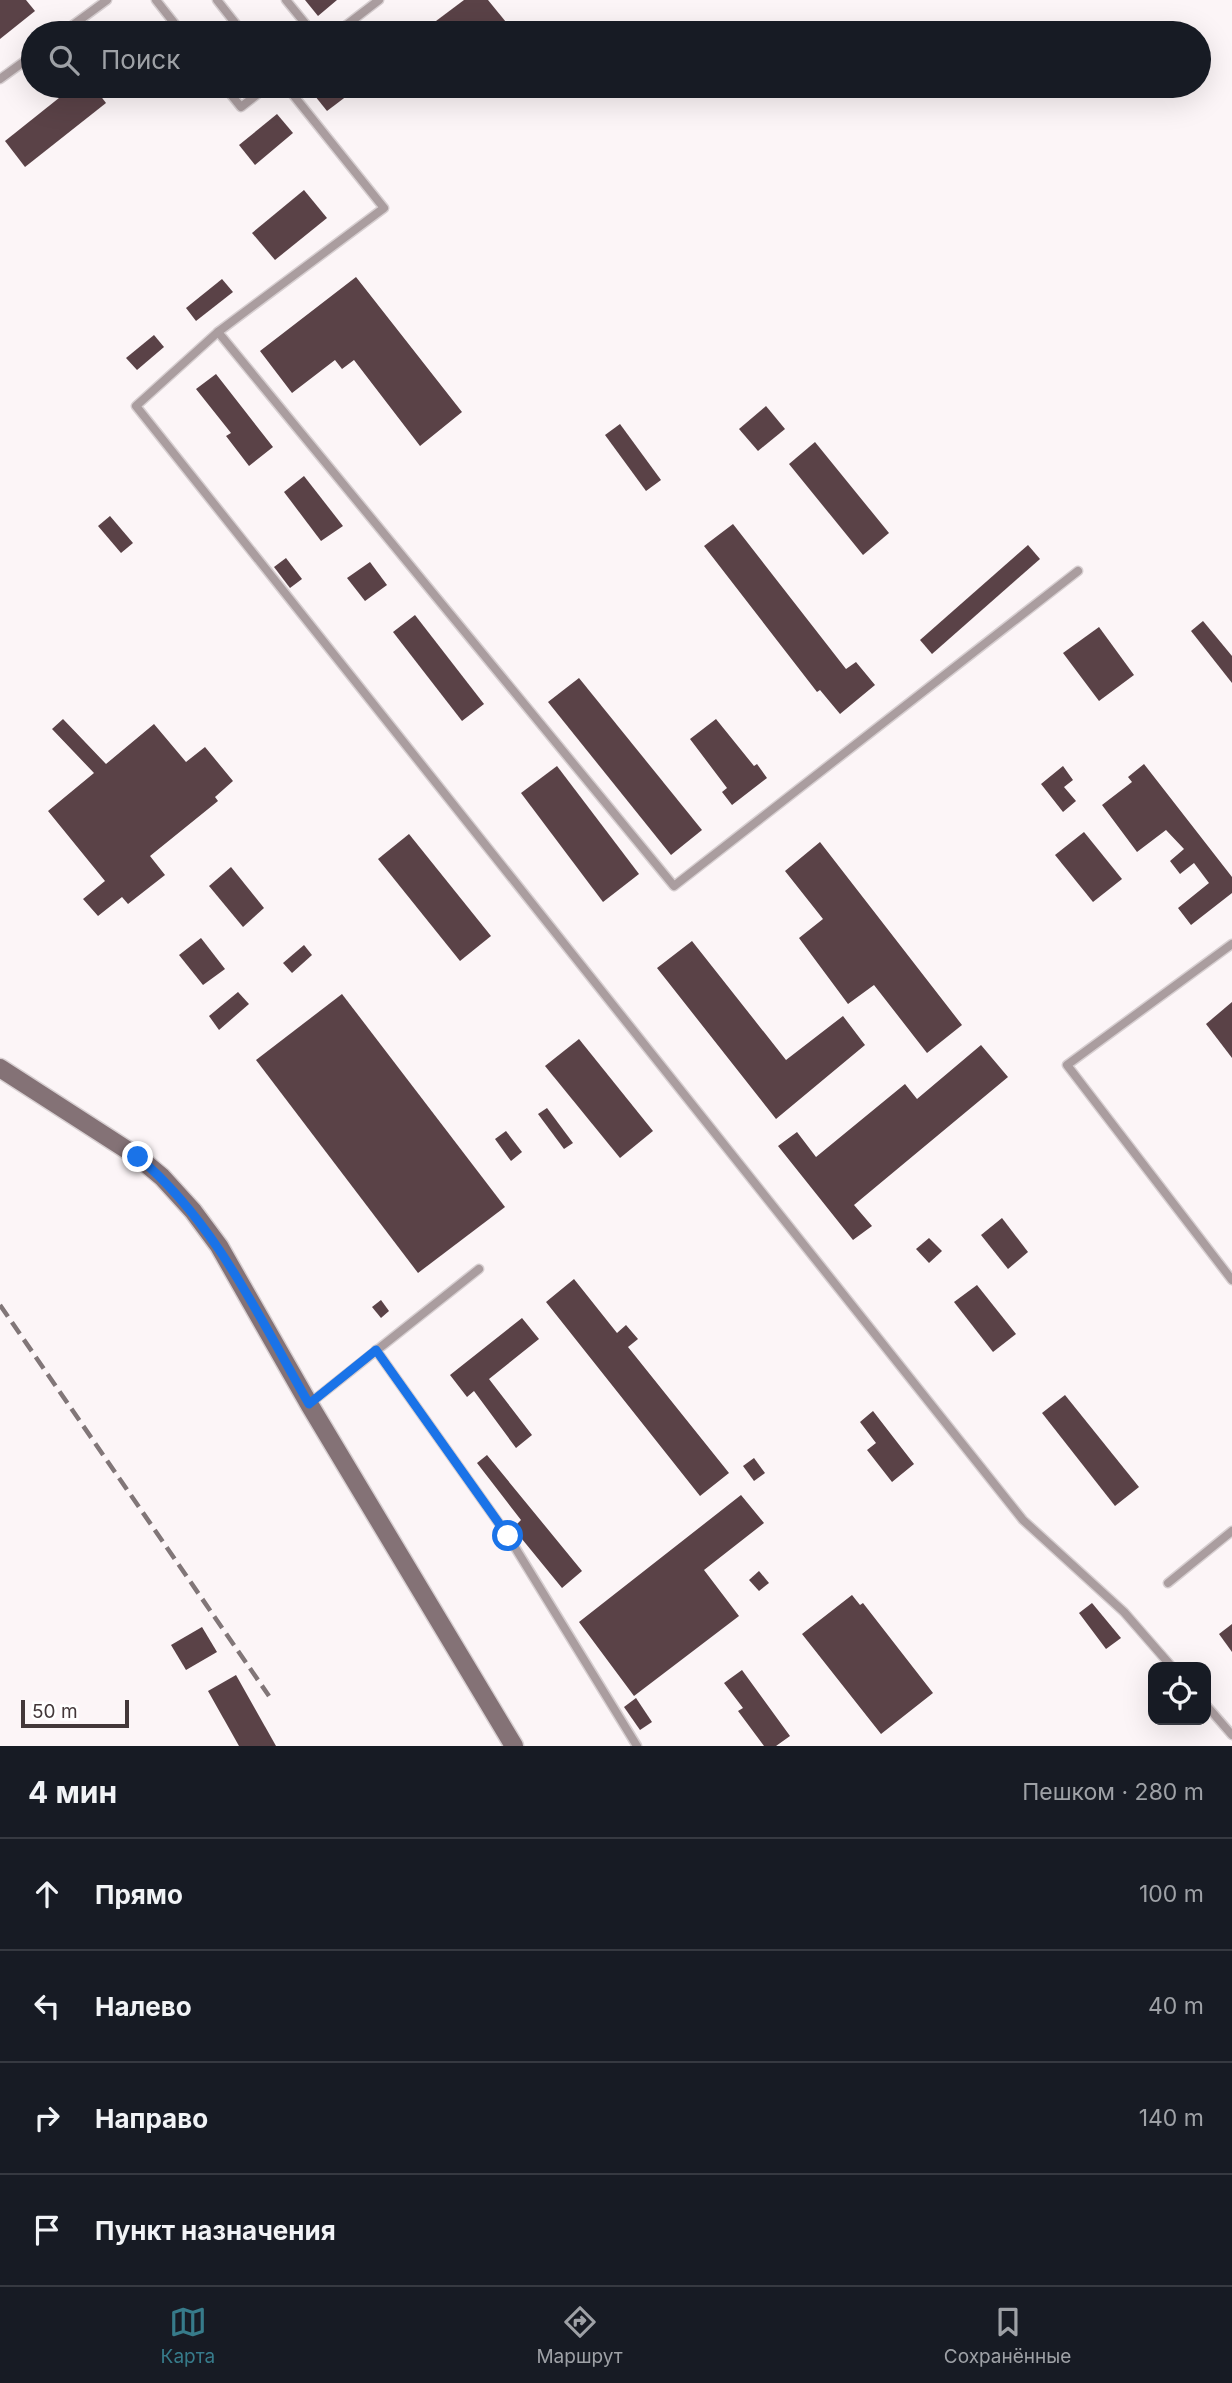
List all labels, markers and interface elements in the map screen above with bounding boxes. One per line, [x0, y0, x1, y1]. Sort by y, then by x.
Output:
search box [21, 21, 1211, 98]
icon: search [45, 41, 83, 79]
text: Поиск [101, 44, 180, 75]
route end [122, 1141, 153, 1172]
route start [492, 1520, 523, 1551]
map controls [1148, 1662, 1211, 1725]
button: locate [1148, 1662, 1211, 1725]
scale bar [21, 1697, 130, 1729]
text: 50 m [32, 1700, 78, 1723]
text: 4 мин [28, 1774, 117, 1810]
text: Пешком · 280 m [1022, 1778, 1204, 1806]
icon: ahead [28, 1875, 66, 1913]
text: Прямо [95, 1879, 183, 1910]
text: 100 m [1139, 1880, 1204, 1908]
icon: left [28, 1987, 66, 2025]
text: Налево [95, 1991, 192, 2022]
text: 40 m [1148, 1992, 1204, 2020]
icon: right [28, 2099, 66, 2137]
text: Направо [95, 2103, 208, 2134]
text: 140 m [1139, 2104, 1204, 2132]
icon: arrive [28, 2211, 66, 2249]
text: Пункт назначения [95, 2215, 336, 2246]
tab: Карта [161, 2303, 215, 2368]
tab: Маршрут [536, 2303, 623, 2368]
tab: Сохранённые [944, 2303, 1071, 2368]

